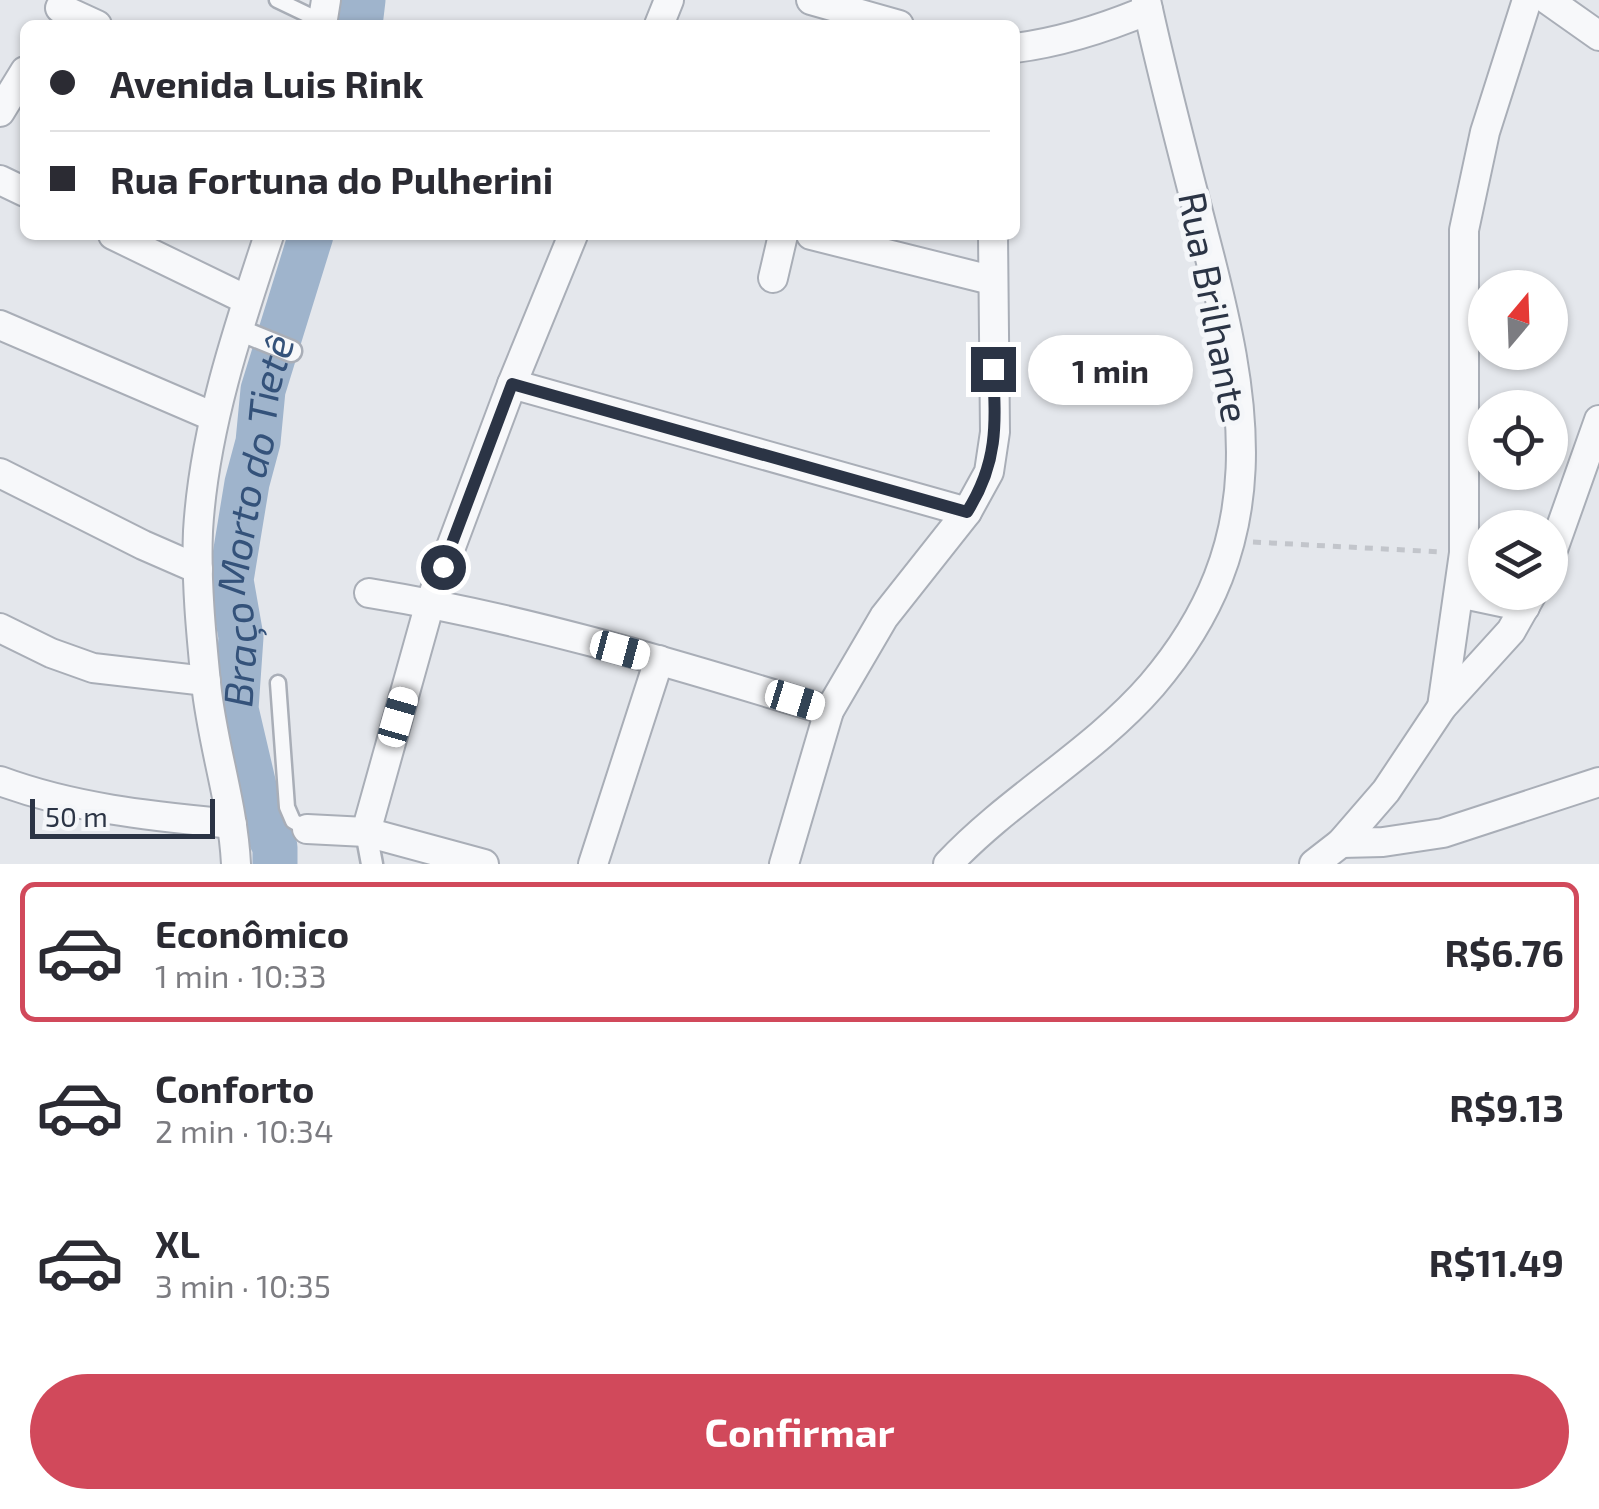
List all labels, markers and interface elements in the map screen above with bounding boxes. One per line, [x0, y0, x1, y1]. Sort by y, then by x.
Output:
text: Avenida Luis Rink [110, 60, 423, 106]
text: Rua Fortuna do Pulherini [110, 156, 553, 202]
street label: Rua Brilhante [1170, 188, 1260, 426]
north arrow [1468, 270, 1568, 370]
map controls [1468, 270, 1568, 610]
water label: Braço Morto do Tietê [205, 328, 303, 709]
callout: 1 min [1028, 334, 1193, 404]
route end [971, 347, 1016, 392]
text: 1 min [1072, 351, 1149, 389]
button: locate [1468, 390, 1568, 490]
button: layers [1468, 510, 1568, 610]
route start [421, 545, 466, 590]
car [587, 628, 653, 672]
car [762, 677, 828, 723]
car [375, 684, 421, 750]
scale bar [30, 794, 215, 838]
text: 50 m [45, 799, 108, 833]
icon: car [35, 907, 125, 997]
text: Econômico [155, 910, 349, 956]
text: R$6.76 [1444, 929, 1564, 975]
text: 1 min · 10:33 [155, 956, 326, 994]
icon: car [35, 1062, 125, 1152]
text: Conforto [155, 1065, 314, 1111]
text: R$9.13 [1449, 1084, 1564, 1130]
text: 2 min · 10:34 [155, 1111, 334, 1149]
icon: car [35, 1217, 125, 1307]
text: XL [155, 1220, 200, 1266]
text: R$11.49 [1429, 1239, 1564, 1285]
text: 3 min · 10:35 [155, 1266, 331, 1304]
button: Confirmar [30, 1374, 1569, 1489]

